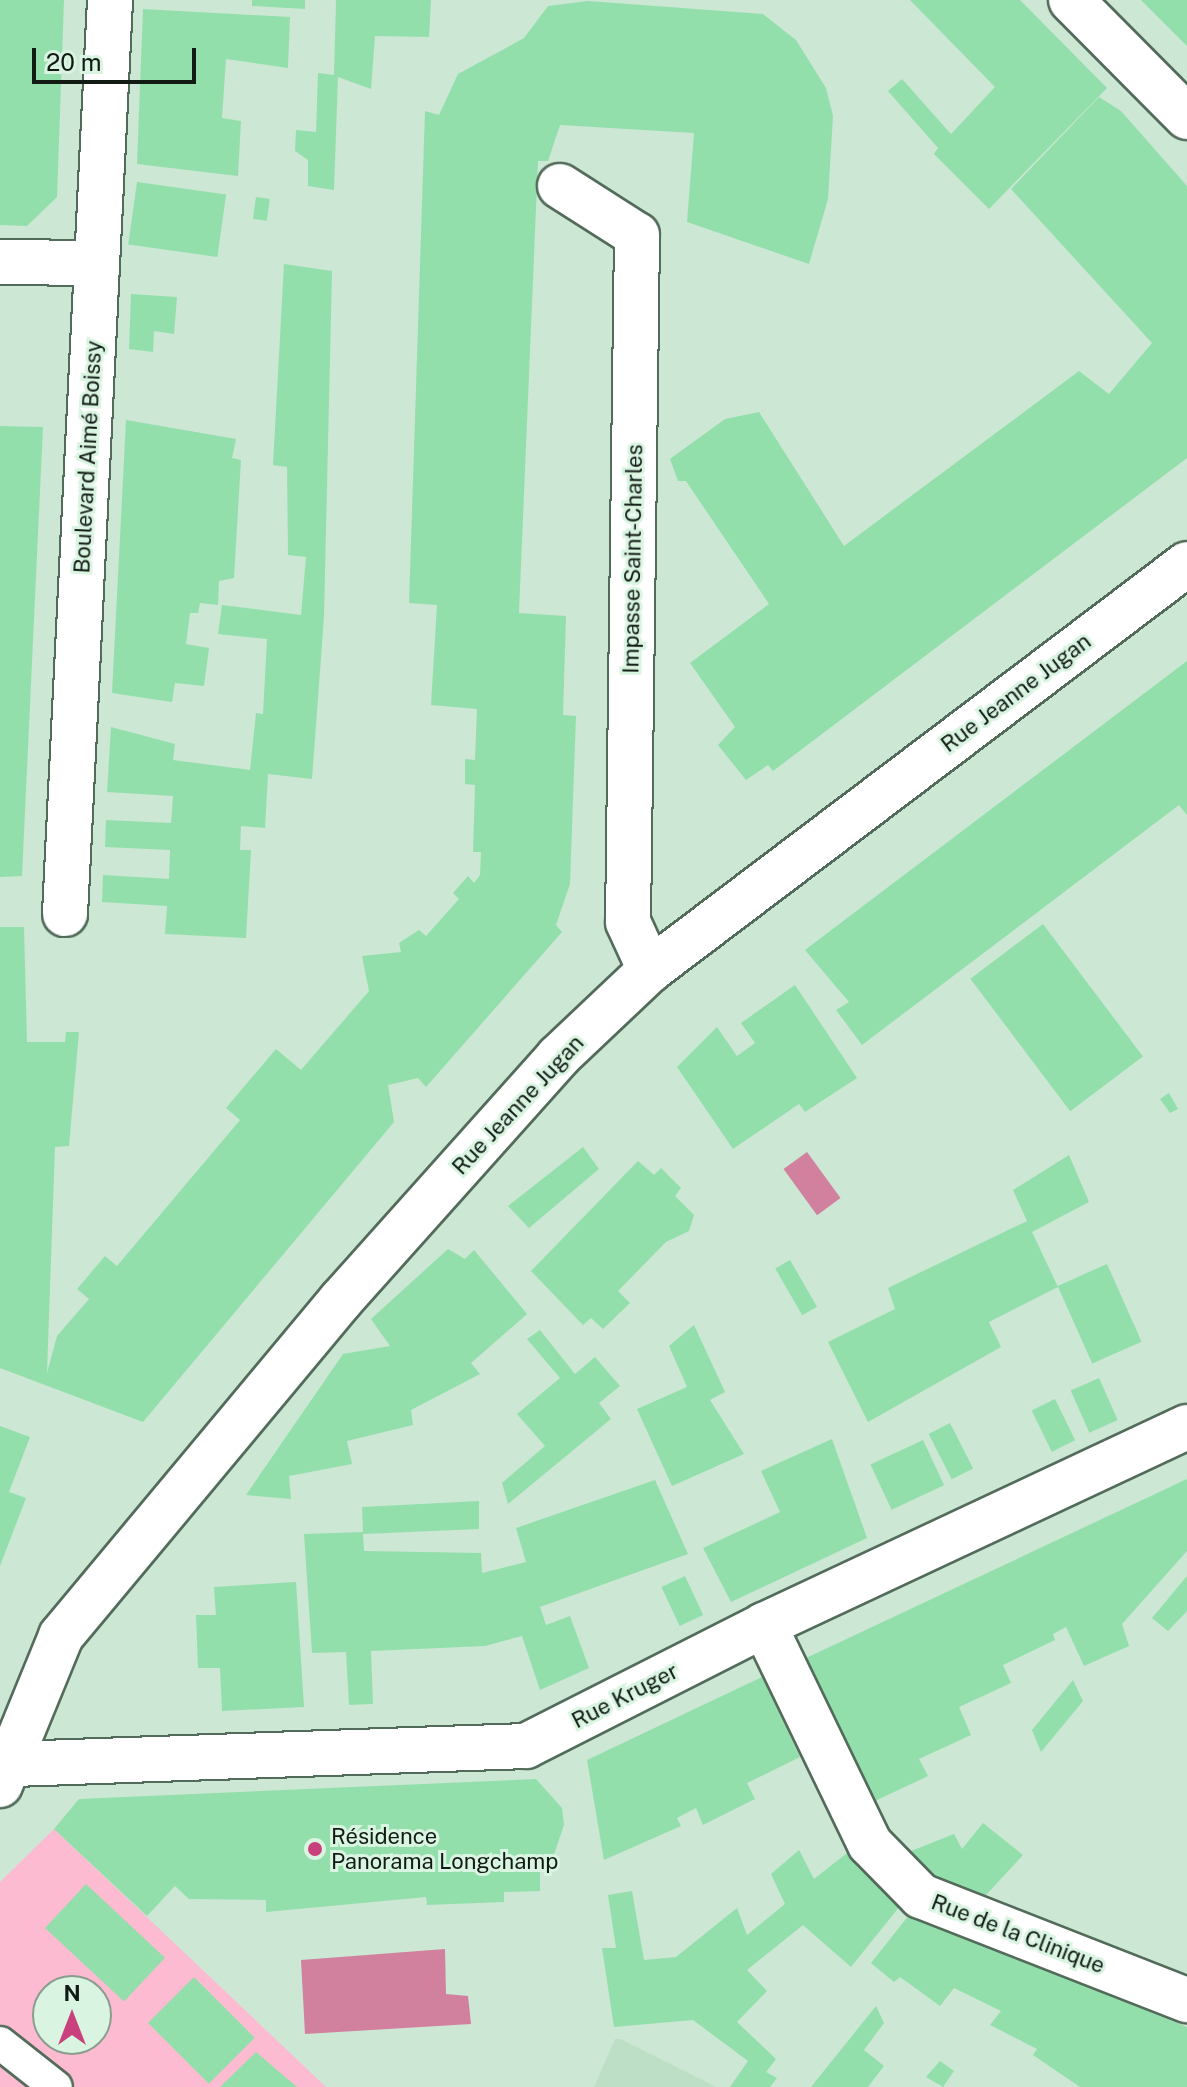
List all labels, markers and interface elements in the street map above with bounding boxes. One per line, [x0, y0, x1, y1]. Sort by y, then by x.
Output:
scale bar [36, 32, 200, 82]
text: 20 m [46, 48, 102, 76]
street label: Boulevard Aimé Boissy [69, 340, 107, 574]
street label: Impasse Saint-Charles [618, 444, 648, 674]
street label: Rue Jeanne Jugan [936, 628, 1096, 758]
street label: Rue Jeanne Jugan [447, 1030, 589, 1180]
street label: Rue Kruger [567, 1658, 683, 1734]
place label: Résidence Panorama Longchamp [331, 1823, 558, 1874]
marker: Résidence Panorama Longchamp [306, 1840, 324, 1858]
street label: Rue de la Clinique [927, 1889, 1109, 1979]
north arrow [32, 1975, 112, 2055]
text: N [63, 1980, 81, 2006]

